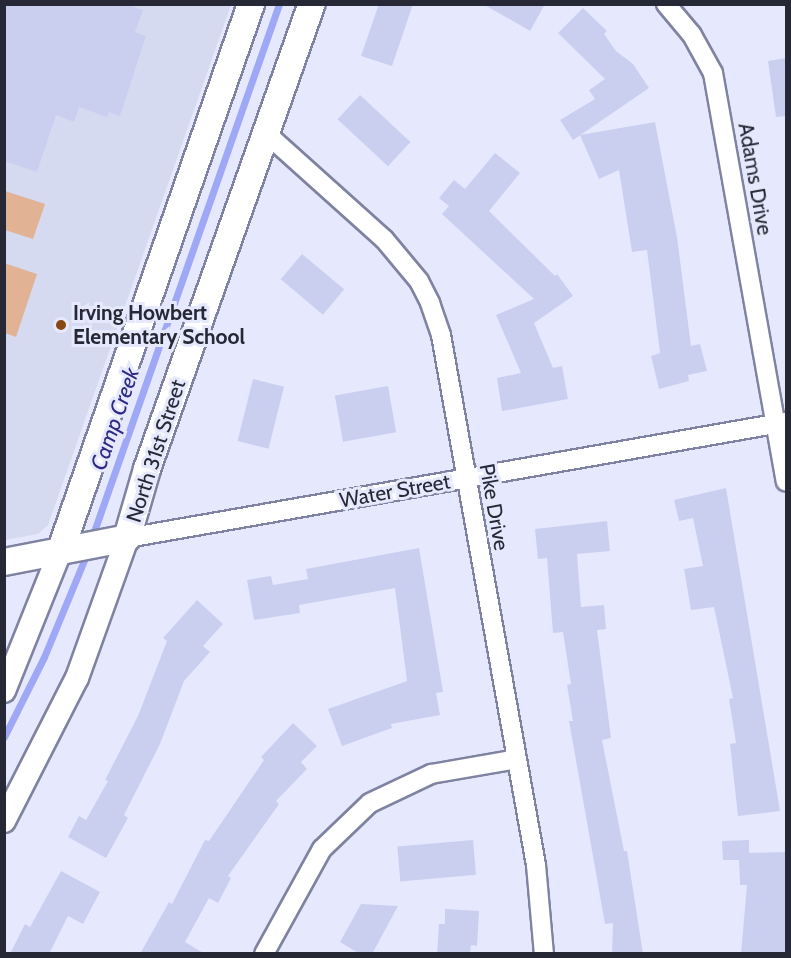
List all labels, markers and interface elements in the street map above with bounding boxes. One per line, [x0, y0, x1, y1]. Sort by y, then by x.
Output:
street label: Adams Drive [733, 121, 777, 237]
place label: Irving Howbert Elementary School [73, 300, 245, 350]
marker: Irving Howbert Elementary School [54, 318, 68, 332]
water label: Camp Creek [85, 364, 145, 474]
street label: North 31st Street [121, 376, 191, 526]
street label: Pike Drive [474, 462, 514, 552]
street label: Water Street [338, 469, 452, 513]

